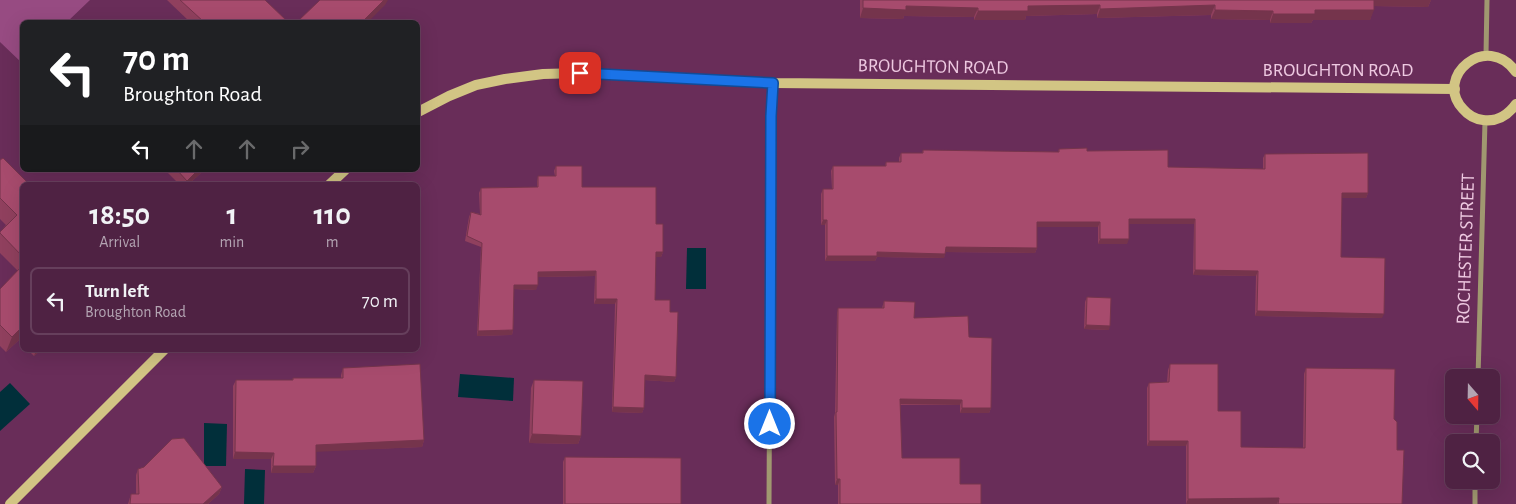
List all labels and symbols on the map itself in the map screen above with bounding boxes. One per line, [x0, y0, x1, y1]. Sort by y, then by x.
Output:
pin [559, 52, 601, 94]
street label: BROUGHTON ROAD [857, 56, 1009, 78]
street label: BROUGHTON ROAD [1263, 61, 1413, 80]
street label: ROCHESTER STREET [1454, 173, 1478, 325]
north arrow [1445, 369, 1500, 424]
position arrow [743, 397, 795, 449]

